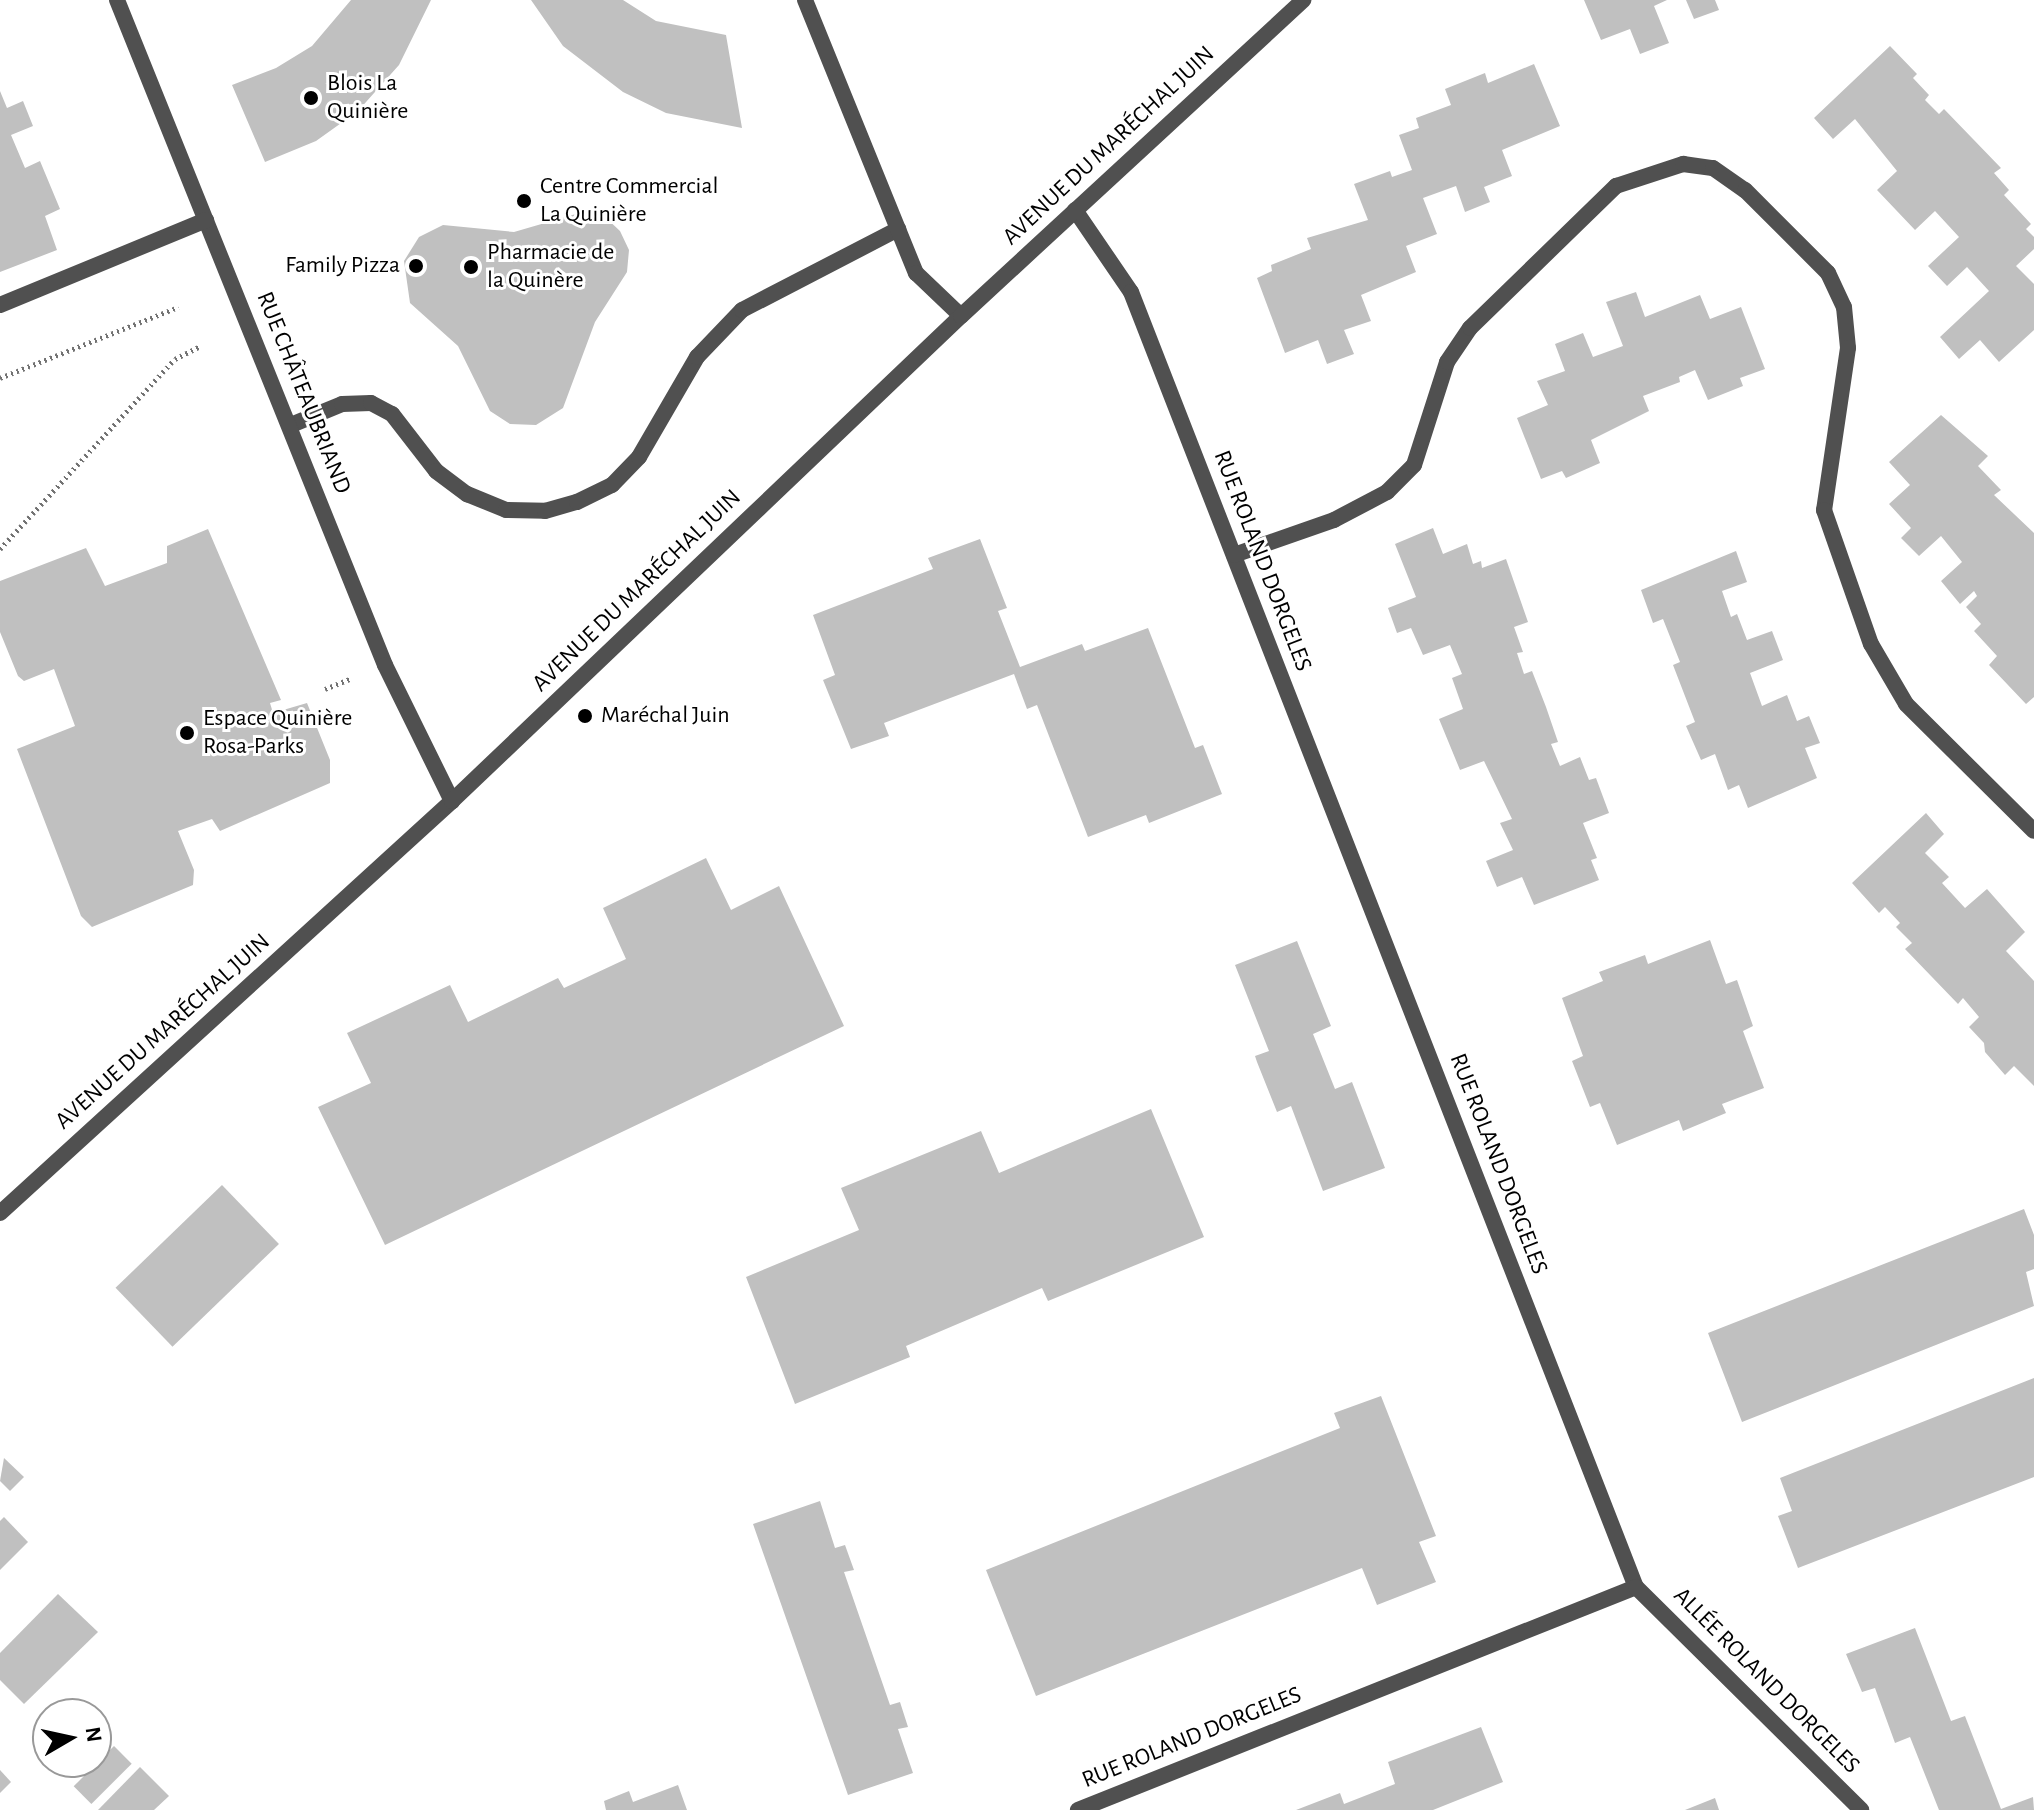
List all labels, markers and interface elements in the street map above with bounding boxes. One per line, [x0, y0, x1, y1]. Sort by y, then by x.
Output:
street label: AVENUE DU MARÉCHAL JUIN [997, 40, 1221, 252]
place label: Blois La Quinière [327, 70, 408, 126]
marker: Blois La Quinière [302, 89, 320, 107]
place label: Centre Commercial La Quinière [540, 173, 718, 229]
marker: Centre Commercial La Quinière [515, 192, 533, 210]
place label: Pharmacie de la Quinère [487, 239, 614, 295]
place label: Family Pizza [285, 252, 400, 280]
marker: Family Pizza [407, 257, 425, 275]
marker: Pharmacie de la Quinère [462, 258, 480, 276]
street label: RUE CHÂTEAUBRIAND [249, 288, 357, 498]
street label: RUE ROLAND DORGELES [1207, 447, 1317, 675]
street label: AVENUE DU MARÉCHAL JUIN [527, 484, 747, 698]
place label: Maréchal Juin [601, 702, 730, 730]
place label: Espace Quinière Rosa-Parks [203, 705, 352, 761]
marker: Maréchal Juin [576, 707, 594, 725]
marker: Espace Quinière Rosa-Parks [178, 724, 196, 742]
street label: AVENUE DU MARÉCHAL JUIN [50, 928, 276, 1136]
street label: RUE ROLAND DORGELES [1443, 1050, 1553, 1278]
street label: ALLÉE ROLAND DORGELES [1667, 1582, 1865, 1780]
street label: RUE ROLAND DORGELES [1078, 1681, 1306, 1795]
north arrow [32, 1698, 112, 1778]
text: N [82, 1725, 106, 1744]

